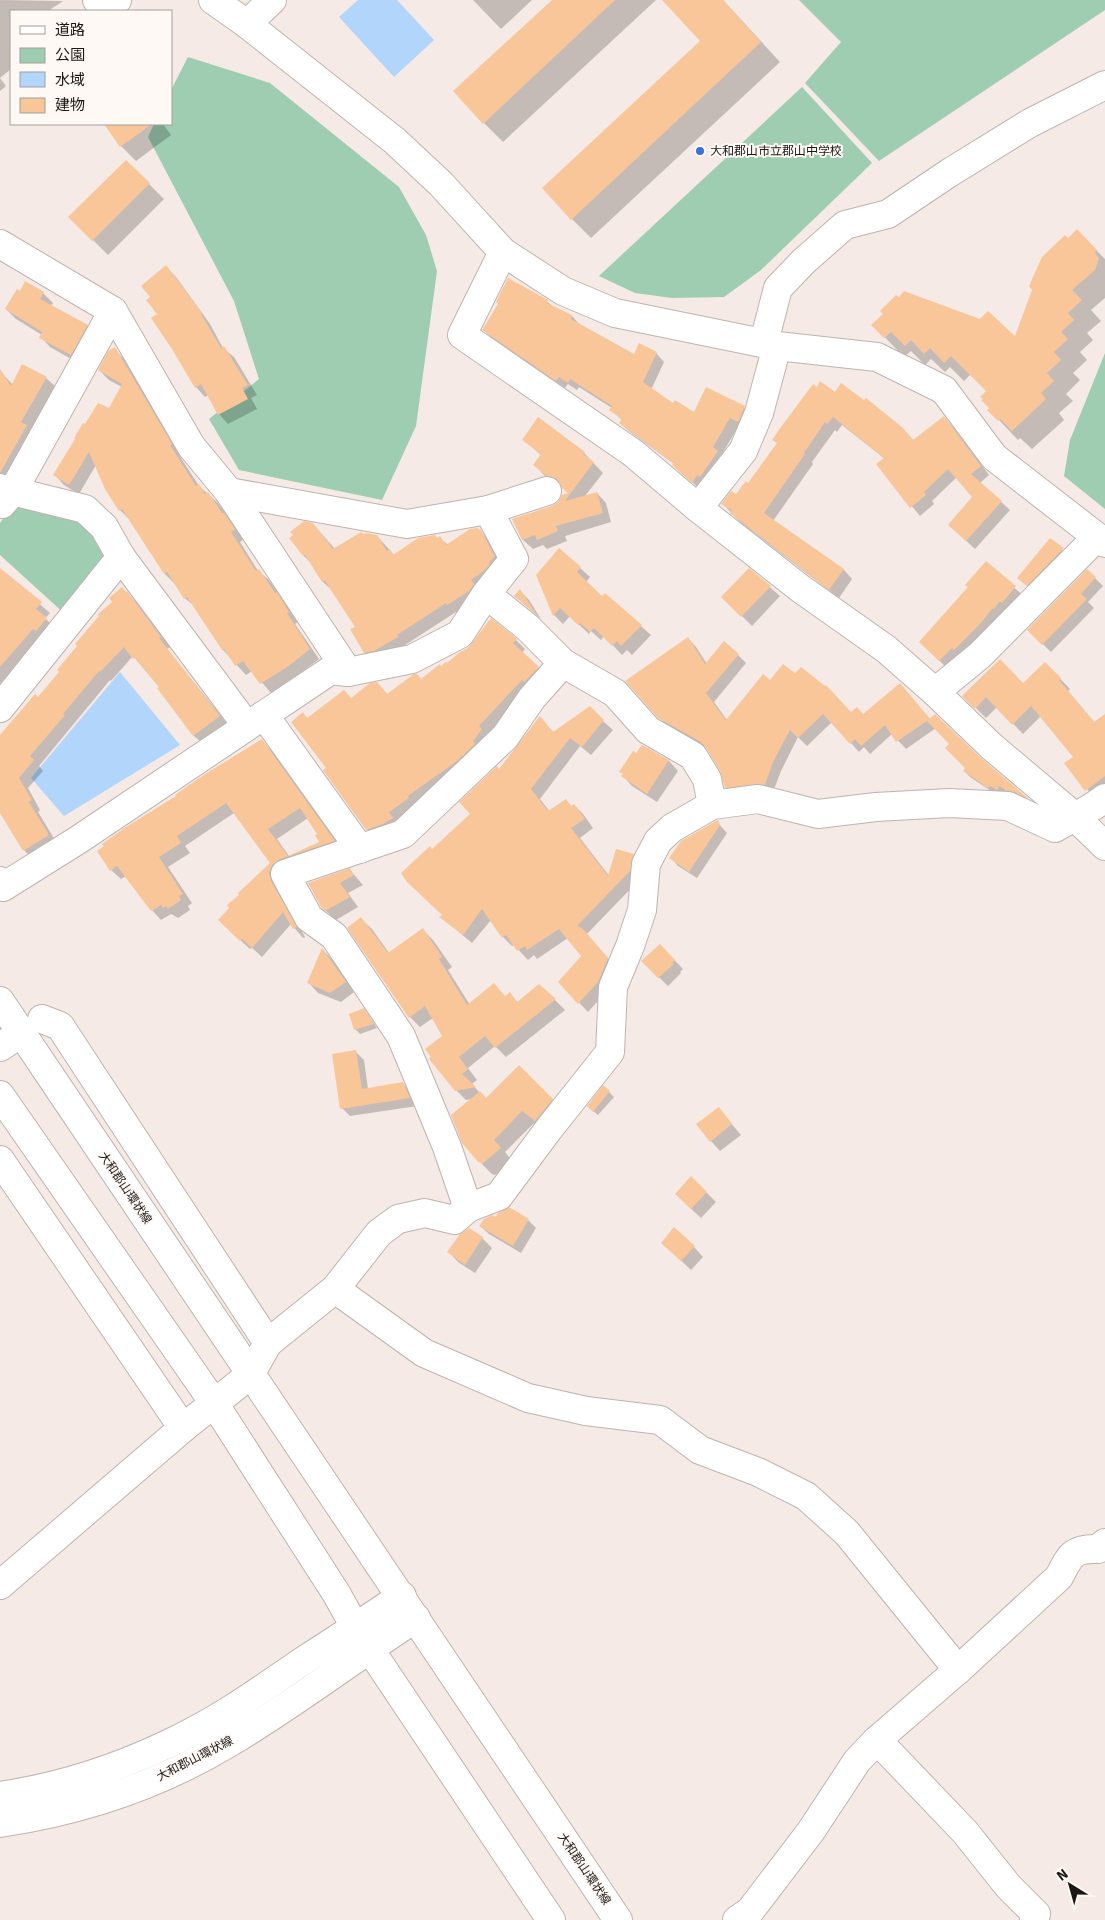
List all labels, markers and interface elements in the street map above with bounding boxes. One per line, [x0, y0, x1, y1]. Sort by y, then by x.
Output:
legend [10, 10, 172, 125]
text: 道路 [55, 21, 85, 39]
text: 公園 [55, 46, 85, 64]
text: 水域 [55, 71, 85, 89]
text: 建物 [55, 96, 85, 114]
place label: 大和郡山市立郡山中学校 [710, 144, 842, 159]
marker: 大和郡山市立郡山中学校 [694, 145, 706, 157]
street label: 大和郡山環状線 [95, 1149, 155, 1227]
street label: 大和郡山環状線 [154, 1733, 236, 1785]
street label: 大和郡山環状線 [554, 1830, 614, 1908]
north arrow [1045, 1860, 1095, 1910]
text: N [1053, 1865, 1071, 1885]

